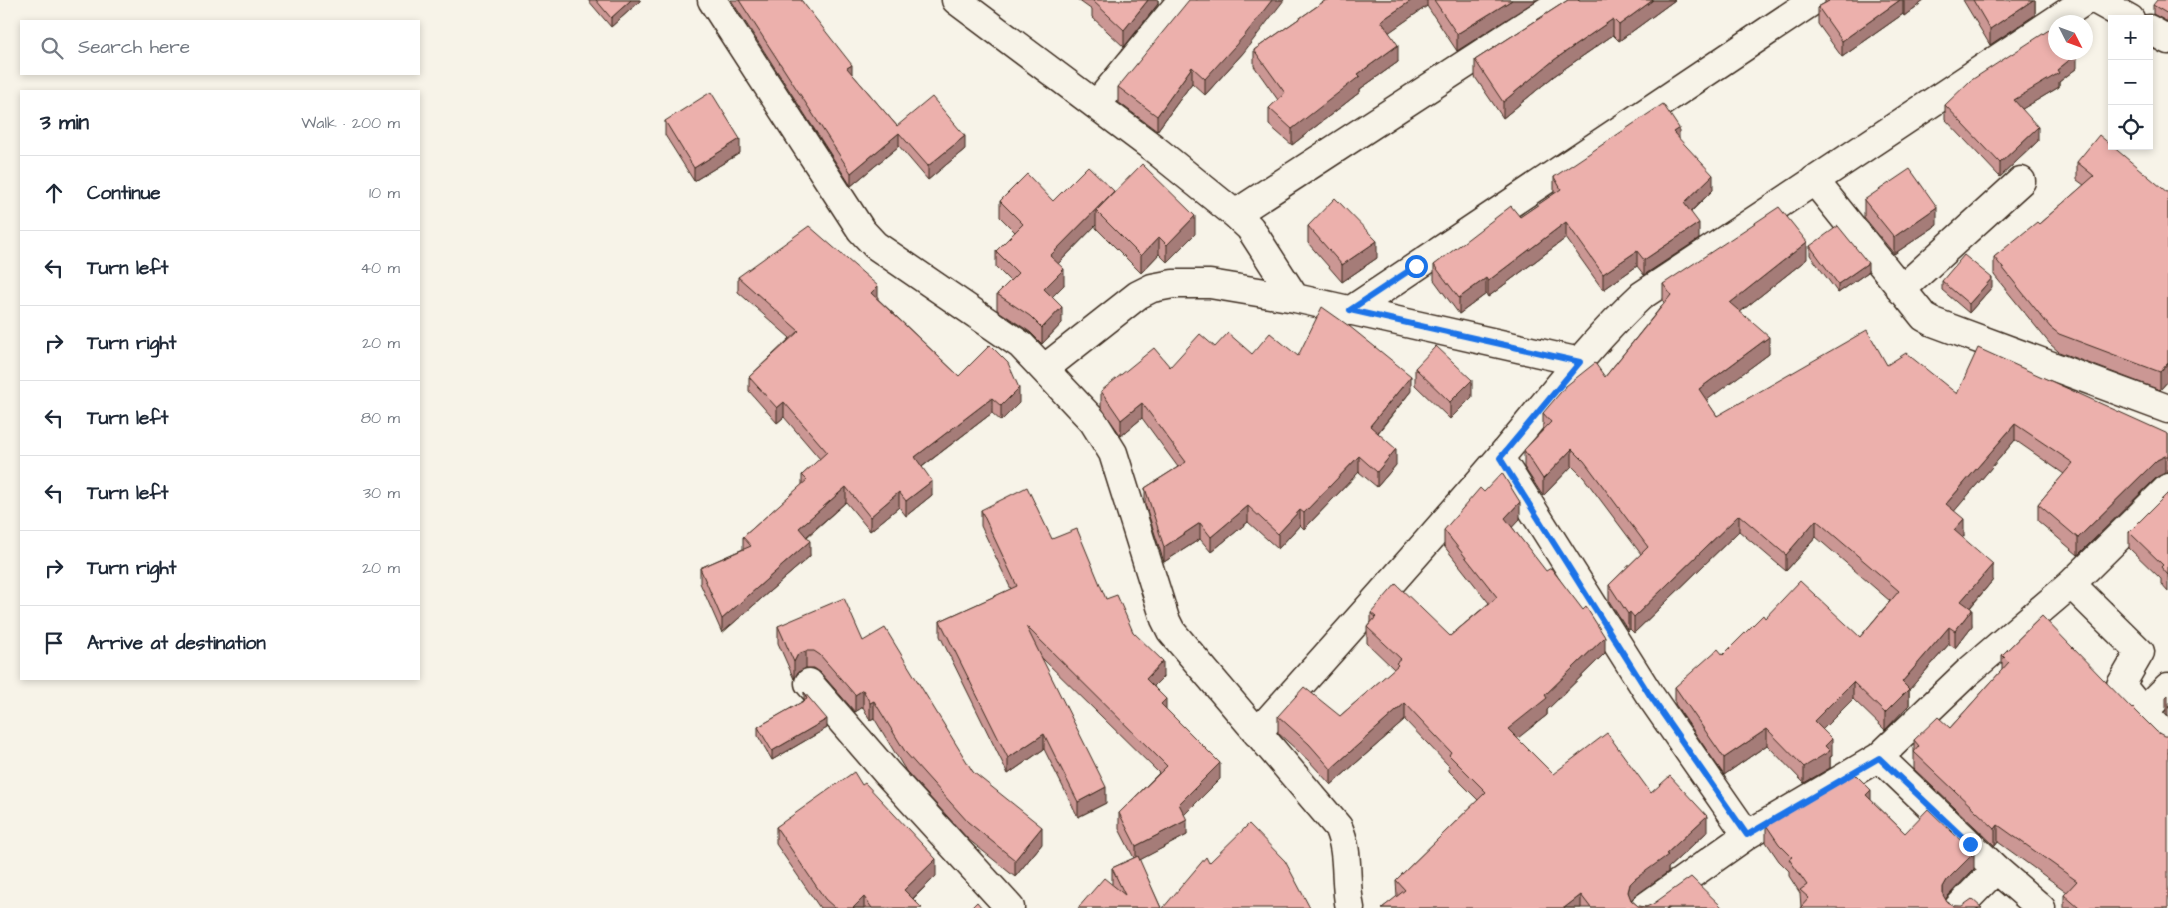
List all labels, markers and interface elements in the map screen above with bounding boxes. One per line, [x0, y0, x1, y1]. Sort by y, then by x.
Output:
north arrow [2048, 15, 2093, 60]
map controls [2108, 15, 2153, 150]
button: + [2108, 15, 2153, 60]
search box [20, 20, 420, 75]
icon: search [38, 34, 66, 62]
text: Search here [78, 34, 190, 61]
button: − [2108, 60, 2153, 105]
button: locate [2108, 105, 2153, 150]
text: 3 min [40, 108, 89, 137]
text: Walk · 200 m [301, 112, 400, 134]
icon: ahead [40, 179, 68, 207]
text: Continue [87, 180, 161, 207]
text: 10 m [369, 182, 400, 204]
icon: left [40, 254, 68, 282]
text: Turn left [87, 255, 168, 282]
route start [1405, 255, 1428, 278]
text: 40 m [360, 257, 400, 279]
icon: right [40, 329, 68, 357]
text: Turn right [87, 330, 176, 357]
text: 20 m [362, 332, 400, 354]
icon: left [40, 404, 68, 432]
text: Turn left [87, 405, 168, 432]
text: 80 m [361, 407, 400, 429]
icon: left [40, 479, 68, 507]
text: Turn left [87, 480, 168, 507]
text: 30 m [363, 482, 400, 504]
icon: right [40, 554, 68, 582]
text: Turn right [87, 555, 176, 582]
text: 20 m [362, 557, 400, 579]
icon: arrive [40, 629, 68, 657]
text: Arrive at destination [87, 630, 266, 657]
route end [1959, 833, 1982, 856]

